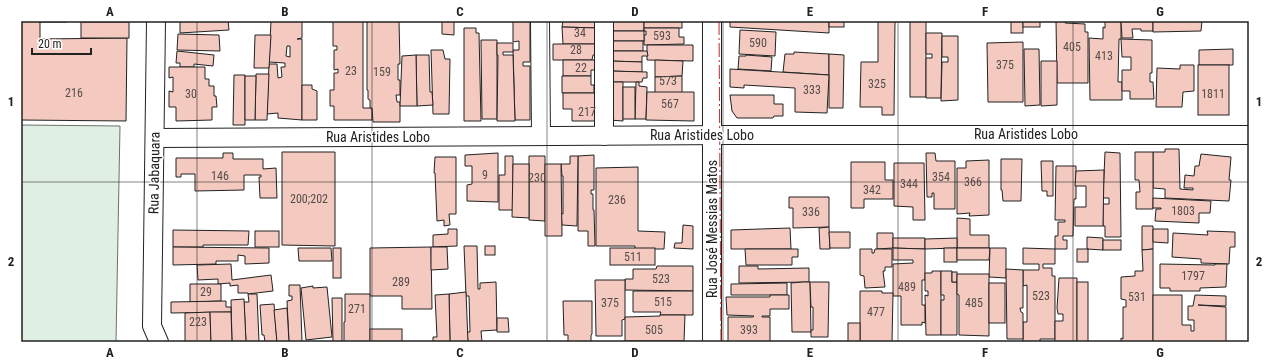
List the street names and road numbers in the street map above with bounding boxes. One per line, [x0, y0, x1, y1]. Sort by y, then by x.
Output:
street label: Rua Aristides Lobo [974, 126, 1078, 142]
street label: Rua Aristides Lobo [650, 127, 754, 143]
street label: Rua Aristides Lobo [326, 129, 430, 145]
street label: Rua Jabaquara [145, 132, 163, 214]
street label: Rua José Messias Matos [704, 160, 720, 298]

